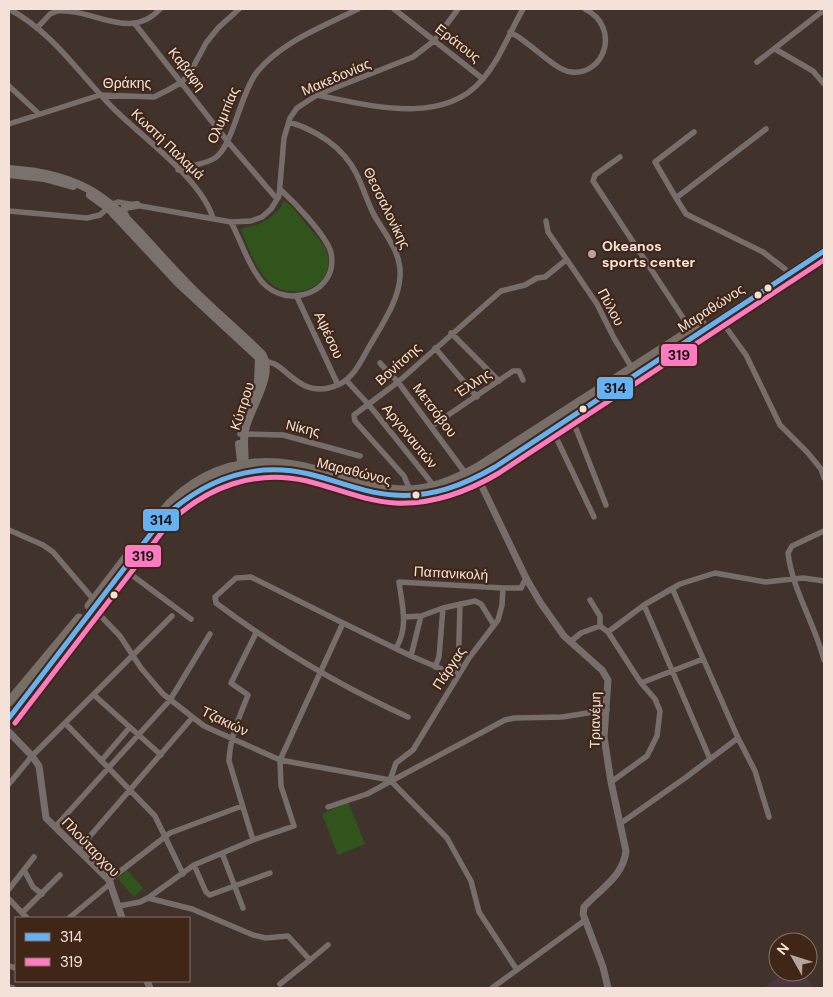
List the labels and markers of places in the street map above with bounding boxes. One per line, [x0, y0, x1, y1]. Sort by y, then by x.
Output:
place label: Okeanos sports center [602, 237, 696, 271]
marker: Okeanos sports center [586, 248, 598, 260]
unlabelled marker [763, 283, 773, 293]
unlabelled marker [753, 290, 763, 300]
unlabelled marker [578, 404, 588, 414]
unlabelled marker [411, 490, 421, 500]
unlabelled marker [109, 590, 119, 600]

